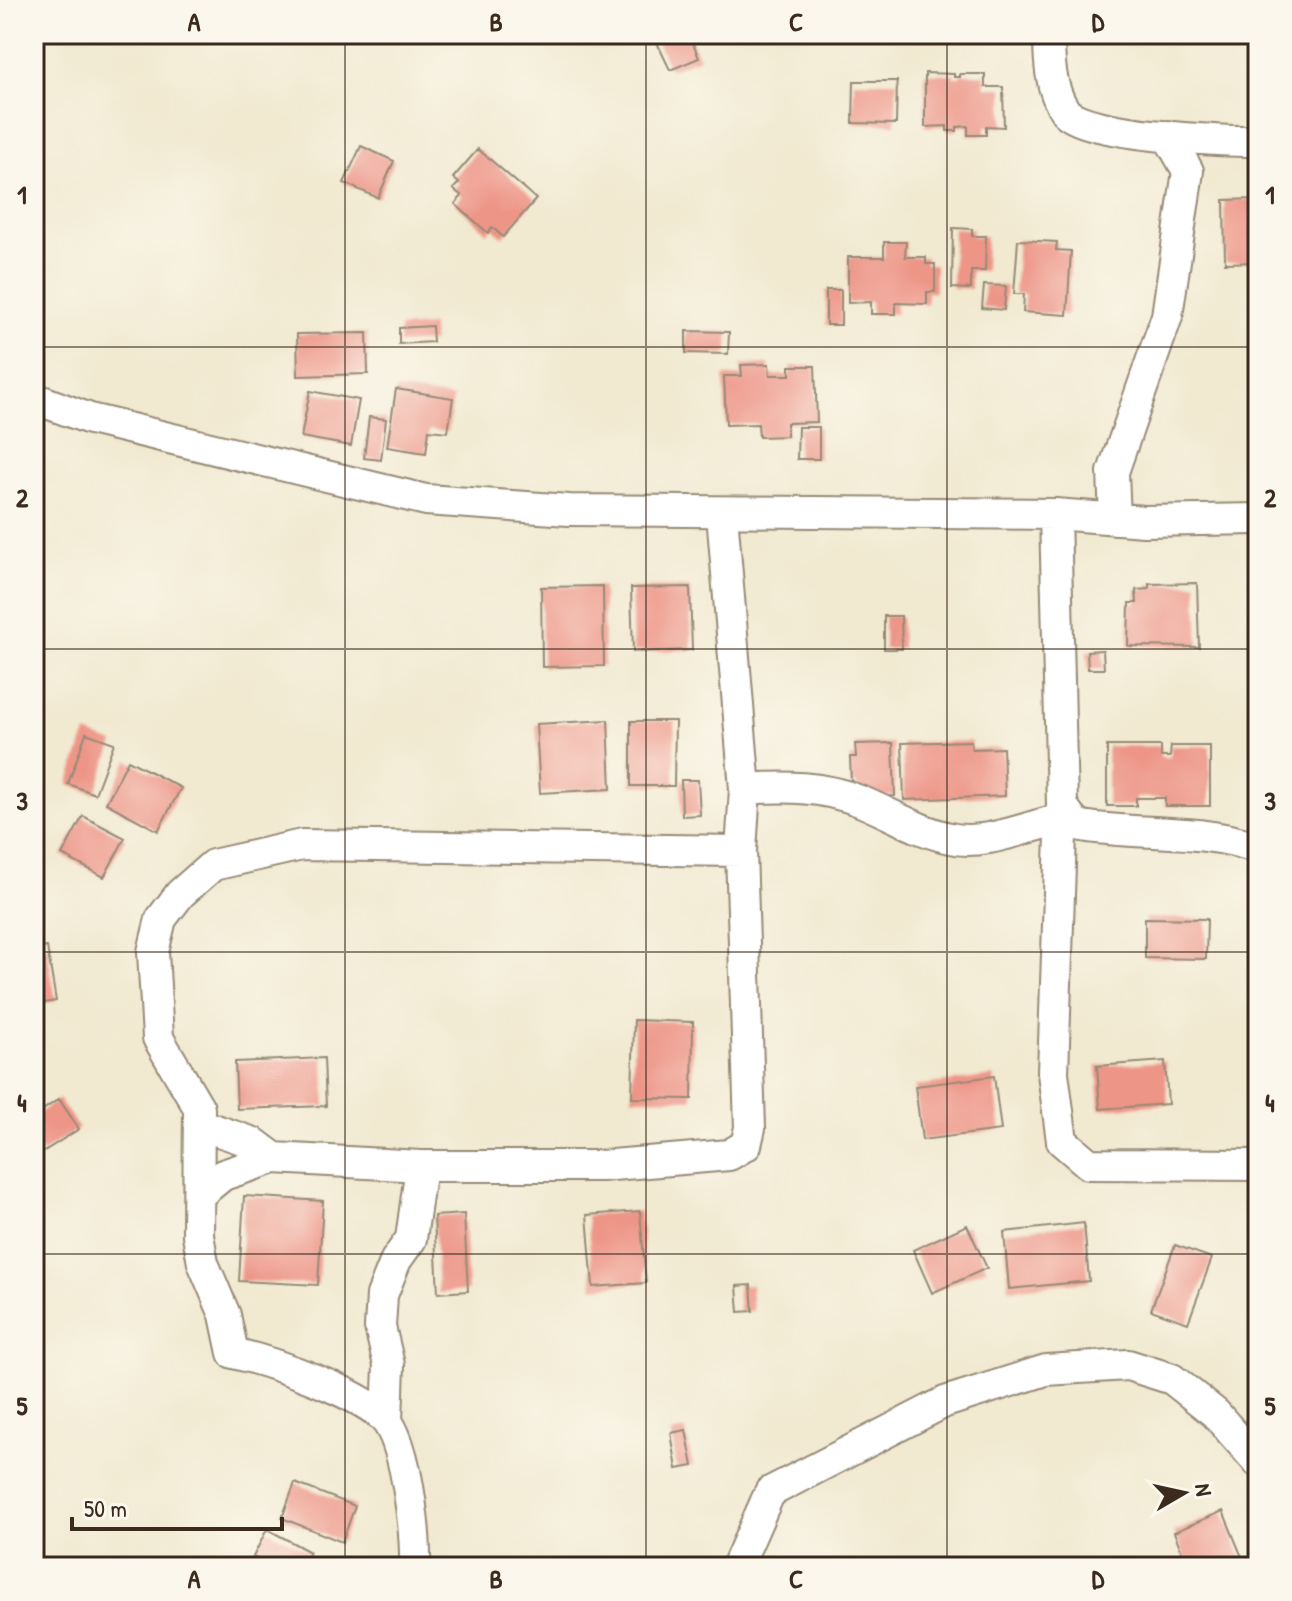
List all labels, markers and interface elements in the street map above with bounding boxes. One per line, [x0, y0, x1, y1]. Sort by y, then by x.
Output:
text: A [188, 4, 201, 39]
text: B [489, 4, 503, 39]
text: C [789, 4, 803, 39]
text: D [1092, 4, 1105, 39]
text: 1 [17, 177, 27, 212]
text: 1 [1265, 177, 1275, 212]
text: 2 [16, 480, 29, 515]
text: 2 [1264, 480, 1277, 515]
text: 3 [16, 783, 28, 818]
text: 3 [1264, 783, 1276, 818]
text: 4 [17, 1085, 27, 1120]
text: 4 [1265, 1085, 1275, 1120]
text: 5 [17, 1388, 28, 1423]
text: 5 [1265, 1388, 1276, 1423]
north arrow [1144, 1453, 1224, 1533]
scale bar [72, 1481, 282, 1531]
text: N [1188, 1482, 1220, 1498]
text: 50 m [84, 1492, 127, 1524]
text: A [188, 1561, 201, 1596]
text: B [489, 1561, 503, 1596]
text: C [789, 1561, 803, 1596]
text: D [1092, 1561, 1105, 1596]

